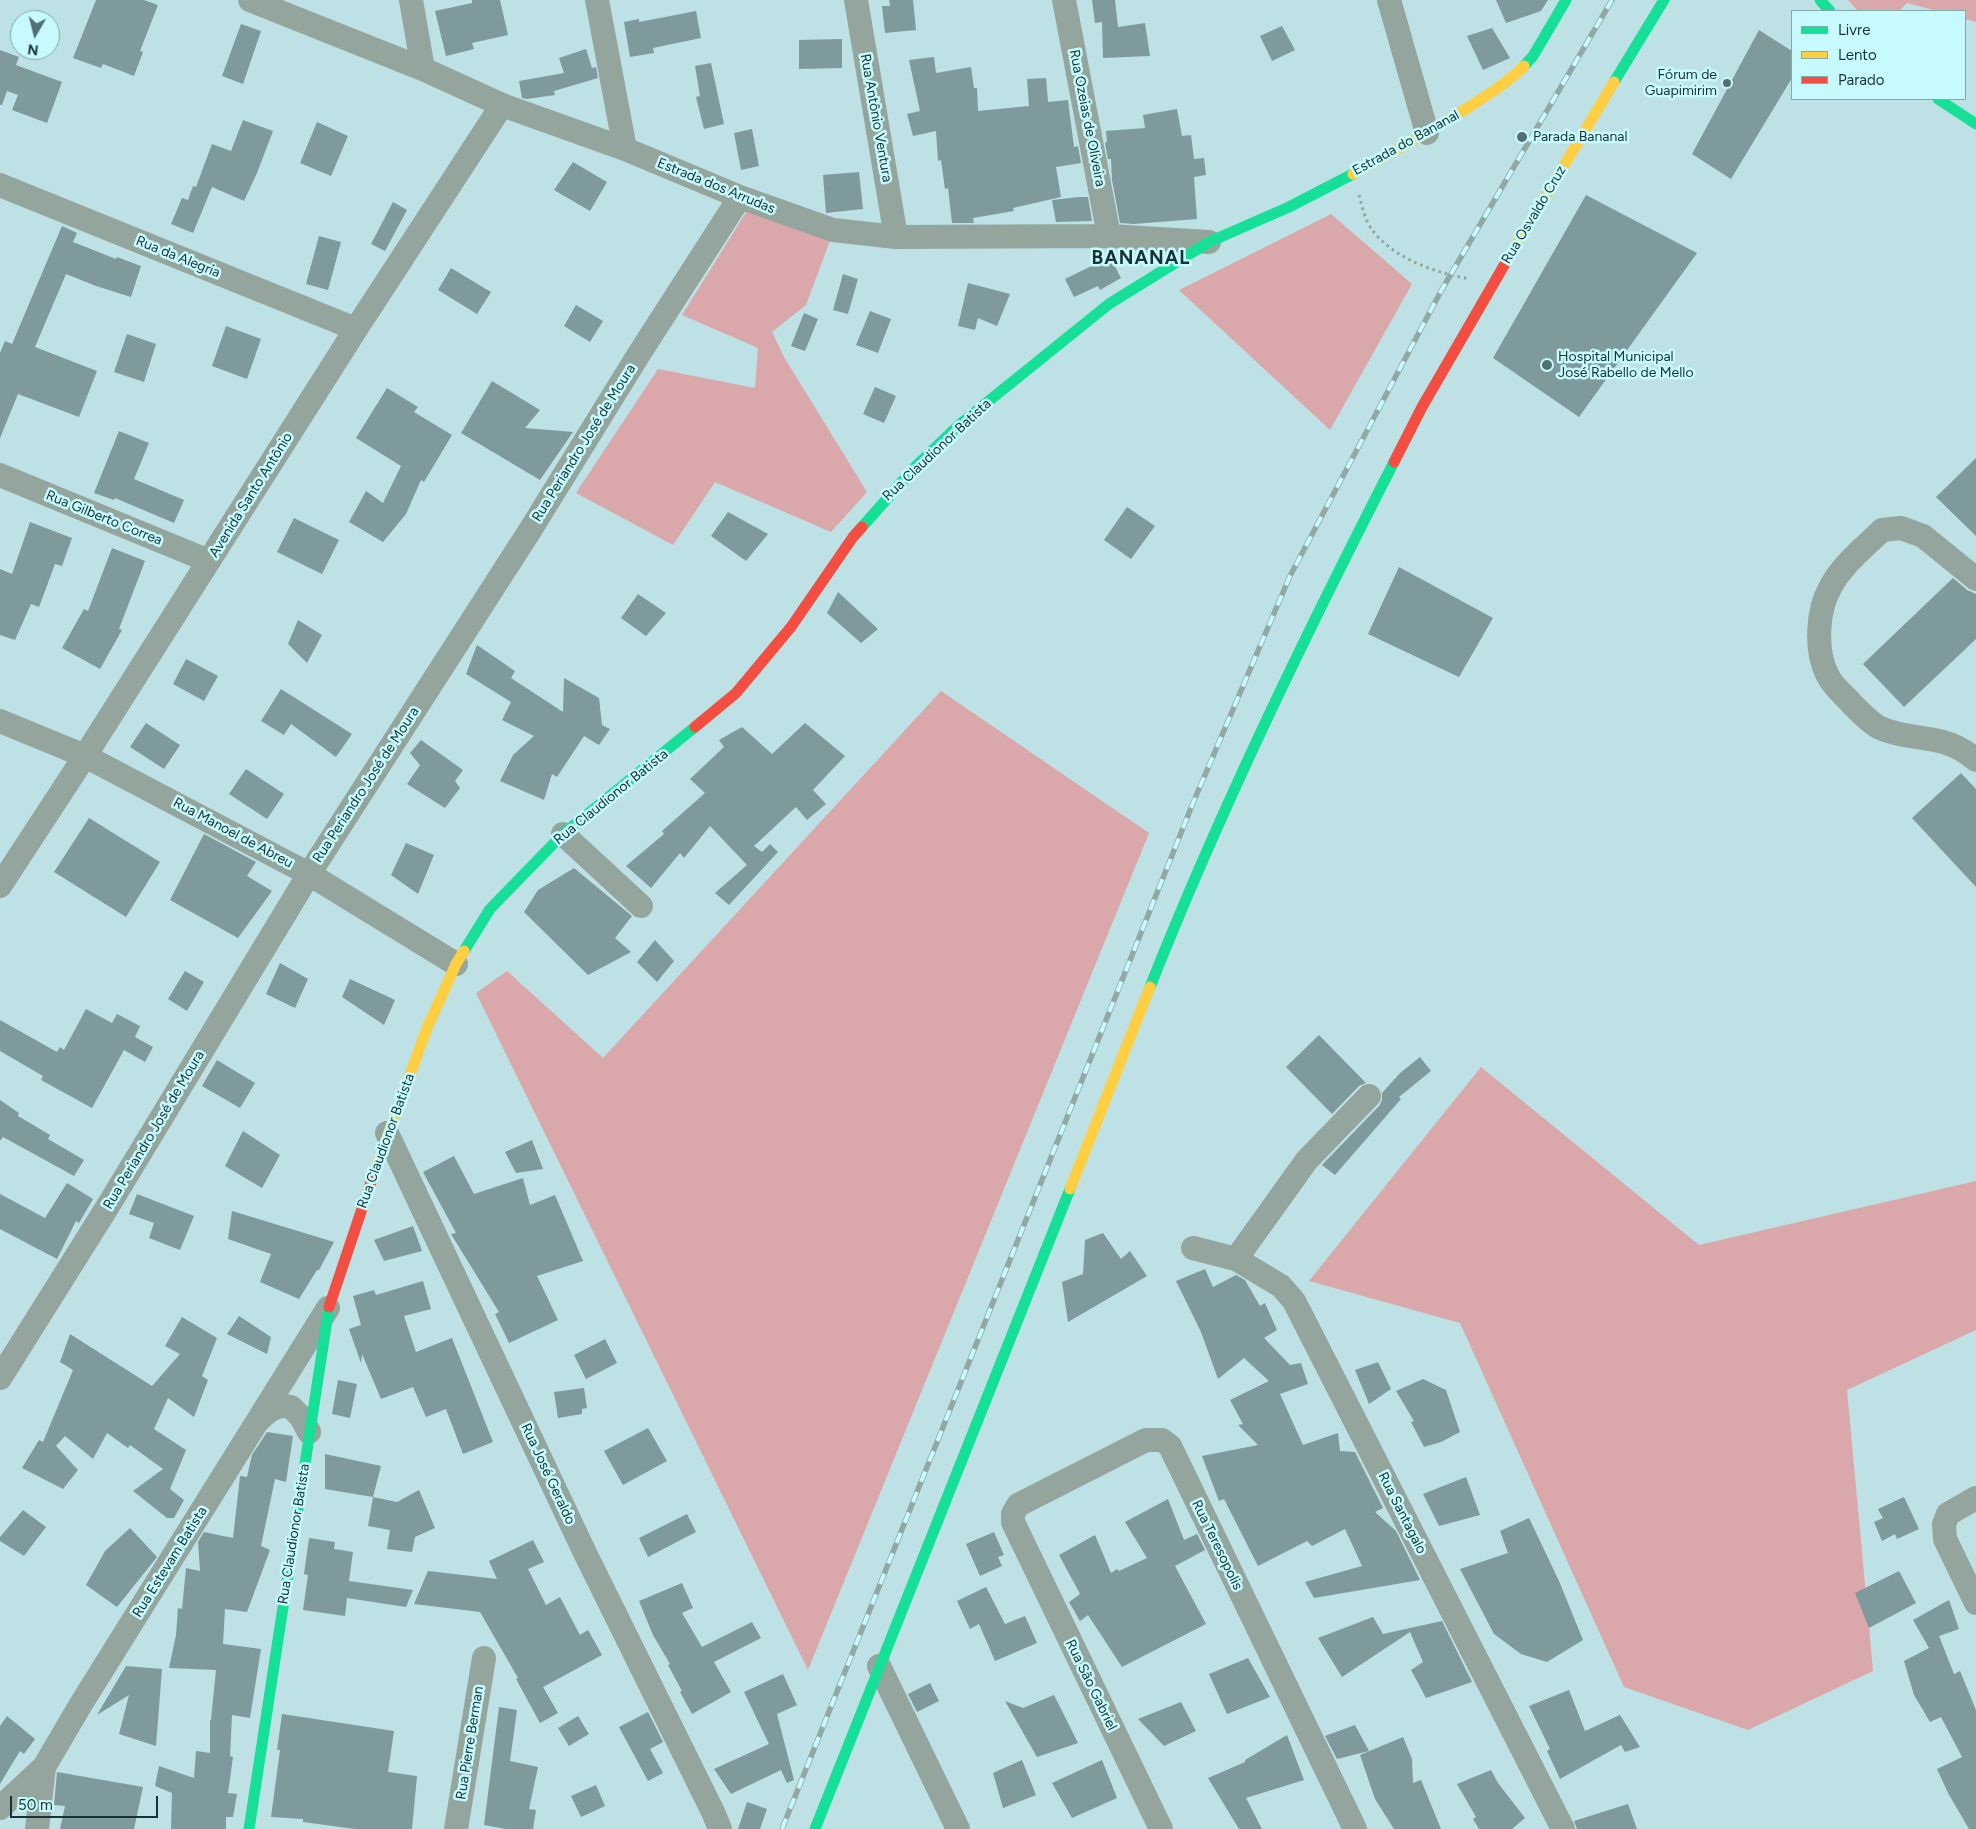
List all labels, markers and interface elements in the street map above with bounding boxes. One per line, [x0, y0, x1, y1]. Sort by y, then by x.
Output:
north arrow [10, 10, 60, 60]
legend [1791, 10, 1966, 100]
text: Livre [1838, 21, 1870, 39]
text: N [26, 40, 40, 59]
text: Lento [1838, 46, 1877, 64]
street label: Rua Ozeias de Oliveira [1065, 48, 1109, 188]
street label: Rua Antônio Ventura [856, 53, 896, 183]
place label: Fórum de Guapimirim [1645, 67, 1717, 100]
text: Parado [1838, 71, 1884, 89]
marker: Fórum de Guapimirim [1721, 77, 1733, 89]
street label: Estrada do Bananal [1350, 107, 1462, 179]
place label: Parada Bananal [1533, 129, 1627, 145]
marker: Parada Bananal [1515, 130, 1529, 144]
street label: Estrada dos Arrudas [655, 155, 777, 217]
street label: Rua Osvaldo Cruz [1498, 163, 1570, 267]
street label: Rua da Alegria [133, 232, 223, 282]
district label: BANANAL [1091, 247, 1191, 269]
place label: Hospital Municipal José Rabello de Mello [1558, 349, 1694, 382]
marker: Hospital Municipal José Rabello de Mello [1540, 358, 1554, 372]
street label: Rua Periandro José de Moura [529, 361, 639, 525]
street label: Rua Claudionor Batista [879, 395, 995, 505]
street label: Avenida Santo Antônio [206, 429, 296, 561]
street label: Rua Gilberto Correa [43, 487, 165, 549]
street label: Rua Periandro José de Moura [309, 704, 423, 866]
street label: Rua Claudionor Batista [550, 746, 672, 848]
street label: Rua Manoel de Abreu [170, 794, 296, 872]
street label: Rua Periandro José de Moura [100, 1048, 208, 1212]
street label: Rua Claudionor Batista [354, 1071, 418, 1211]
street label: Rua José Geraldo [517, 1421, 579, 1527]
street label: Rua Claudionor Batista [275, 1462, 313, 1606]
street label: Rua Santagalo [1374, 1469, 1430, 1557]
street label: Rua Teresopolis [1188, 1497, 1246, 1593]
street label: Rua Estevam Batista [129, 1503, 211, 1621]
street label: Rua São Gabriel [1062, 1637, 1120, 1733]
street label: Rua Pierre Berman [453, 1685, 487, 1801]
scale bar [12, 1786, 160, 1818]
text: 50 m [18, 1796, 53, 1814]

